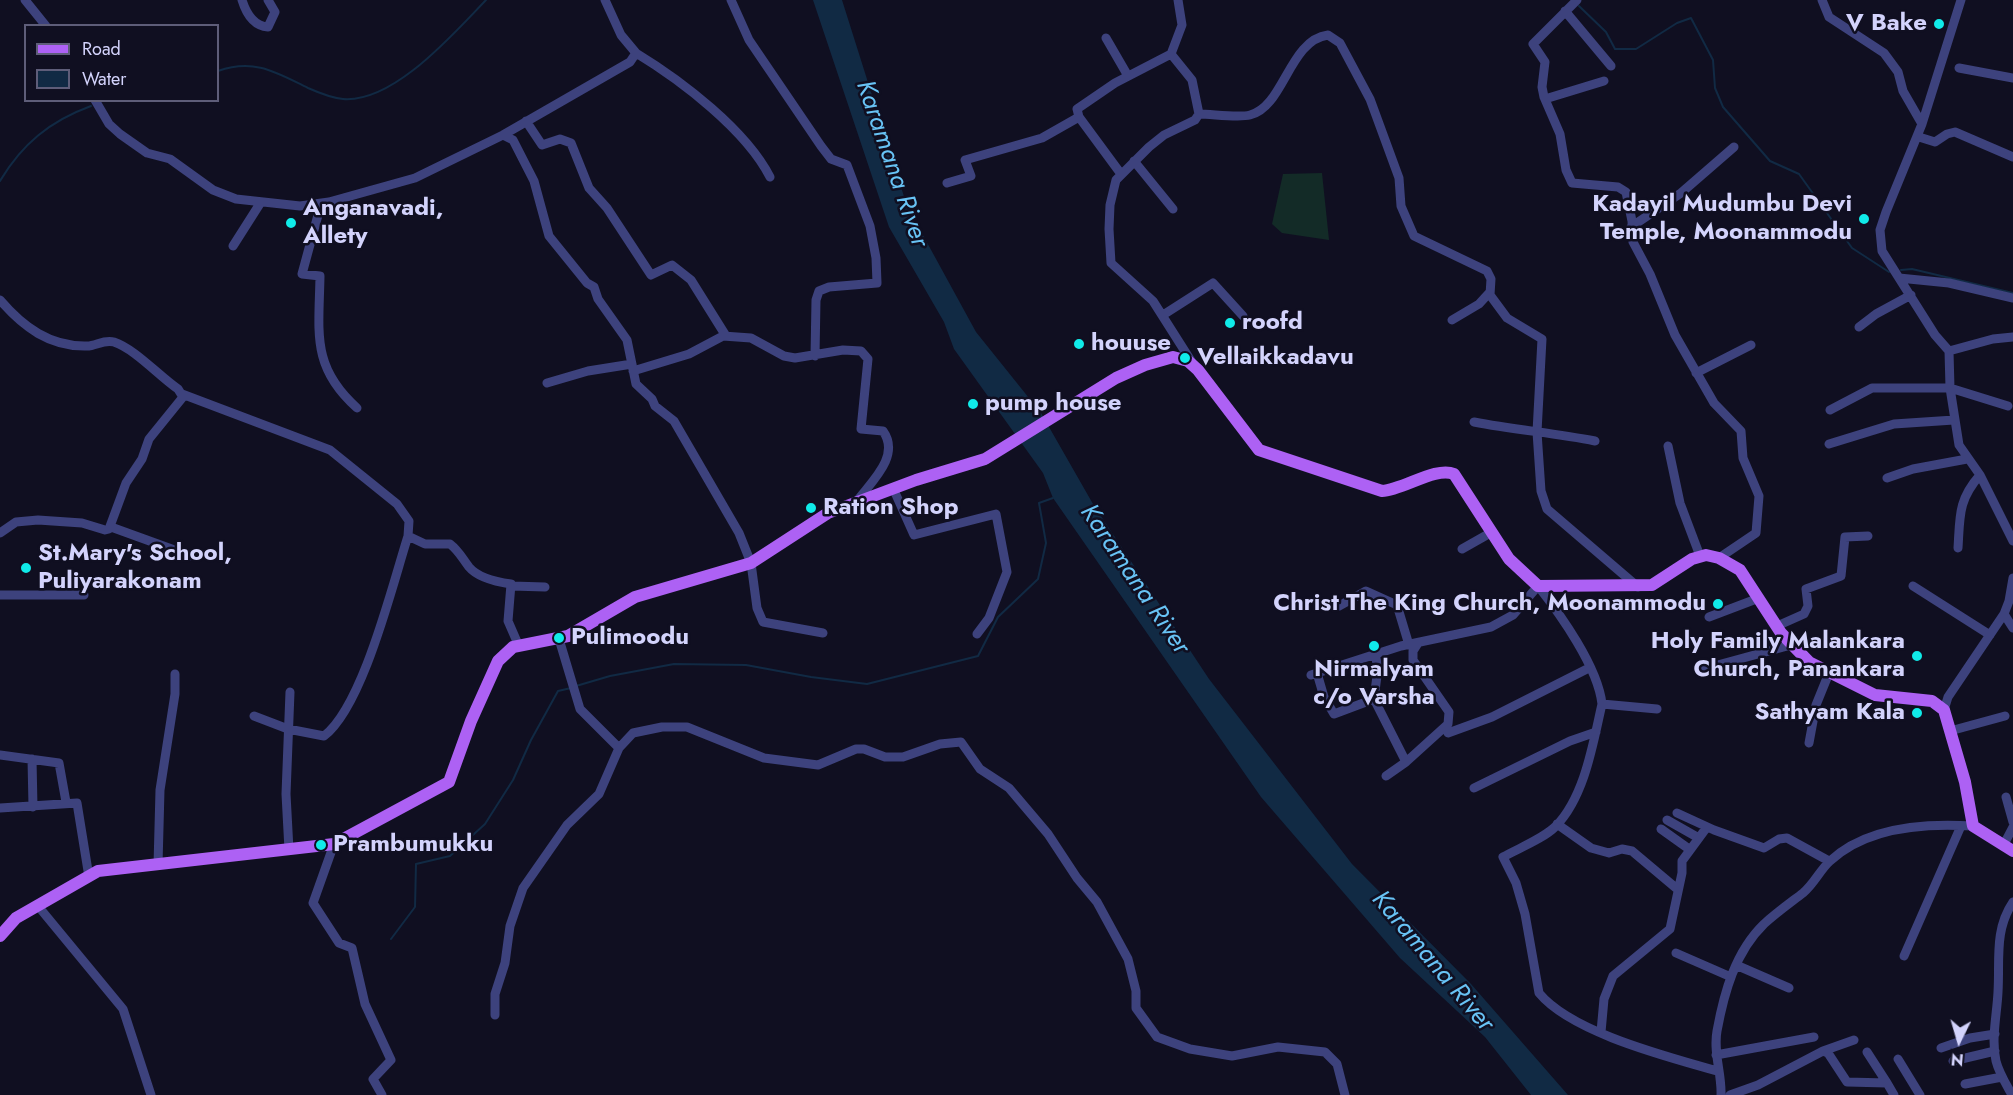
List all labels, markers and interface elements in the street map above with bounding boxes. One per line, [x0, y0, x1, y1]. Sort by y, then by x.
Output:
place label: V Bake [1846, 10, 1927, 38]
marker: V Bake [1932, 17, 1946, 31]
legend [24, 24, 219, 102]
text: Road [82, 36, 121, 62]
text: Water [82, 66, 126, 92]
water label: Karamana River [848, 77, 934, 251]
place label: Kadayil Mudumbu Devi Temple, Moonammodu [1592, 191, 1852, 247]
place label: Anganavadi, Allety [303, 195, 443, 251]
marker: Kadayil Mudumbu Devi Temple, Moonammodu [1857, 212, 1871, 226]
marker: Anganavadi, Allety [284, 216, 298, 230]
place label: roofd [1242, 309, 1303, 337]
marker: roofd [1223, 316, 1237, 330]
place label: houuse [1091, 330, 1171, 358]
marker: houuse [1072, 337, 1086, 351]
place label: Vellaikkadavu [1197, 344, 1354, 372]
marker: Vellaikkadavu [1178, 351, 1192, 365]
place label: pump house [985, 390, 1122, 418]
marker: pump house [966, 397, 980, 411]
place label: Ration Shop [823, 494, 959, 522]
water label: Karamana River [1072, 499, 1196, 661]
marker: Ration Shop [804, 501, 818, 515]
place label: St.Mary's School, Puliyarakonam [38, 540, 232, 596]
marker: St.Mary's School, Puliyarakonam [19, 561, 33, 575]
place label: Christ The King Church, Moonammodu [1273, 590, 1706, 618]
marker: Christ The King Church, Moonammodu [1711, 597, 1725, 611]
place label: Pulimoodu [571, 624, 689, 652]
place label: Holy Family Malankara Church, Panankara [1651, 628, 1905, 684]
marker: Pulimoodu [552, 631, 566, 645]
marker: Nirmalyam c/o Varsha [1367, 639, 1381, 653]
marker: Holy Family Malankara Church, Panankara [1910, 649, 1924, 663]
place label: Nirmalyam c/o Varsha [1313, 656, 1435, 712]
place label: Sathyam Kala [1754, 699, 1905, 727]
marker: Sathyam Kala [1910, 706, 1924, 720]
place label: Prambumukku [333, 831, 493, 859]
marker: Prambumukku [314, 838, 328, 852]
water label: Karamana River [1364, 885, 1500, 1039]
north arrow [1929, 1011, 1989, 1071]
text: N [1950, 1047, 1965, 1071]

